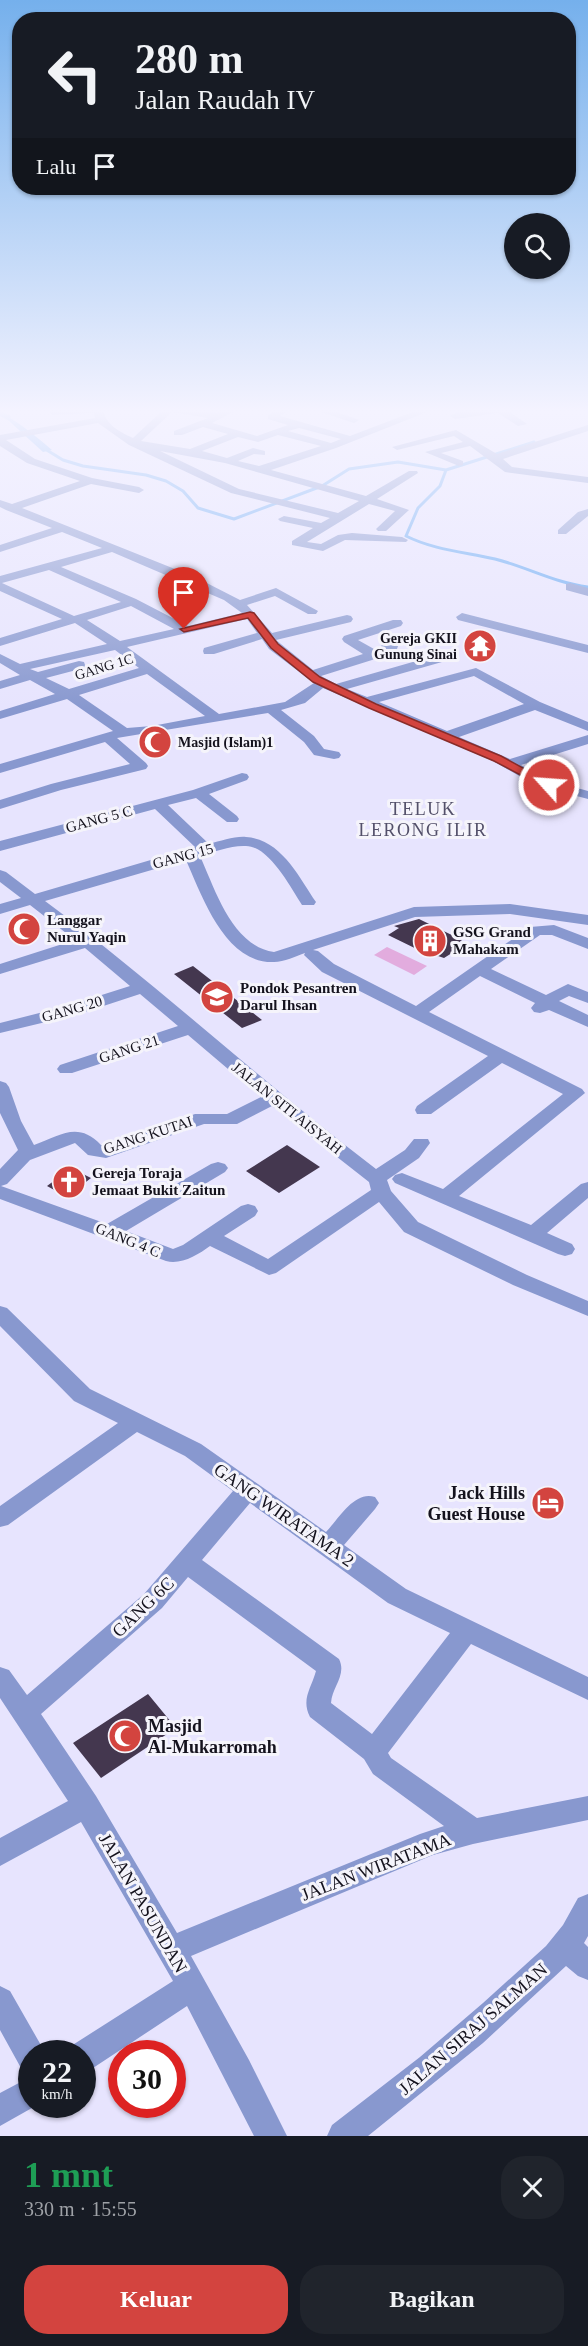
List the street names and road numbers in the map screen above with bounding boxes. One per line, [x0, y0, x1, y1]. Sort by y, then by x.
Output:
street label: GANG 1C [73, 651, 135, 683]
street label: GANG 5 C [64, 802, 134, 836]
street label: GANG 15 [151, 840, 215, 872]
street label: GANG 20 [40, 993, 104, 1025]
street label: GANG 21 [97, 1032, 161, 1066]
street label: JALAN SITI AISYAH [229, 1059, 345, 1157]
street label: GANG KUTAI [102, 1113, 194, 1157]
street label: GANG 4 C [93, 1220, 163, 1260]
street label: GANG WIRATAMA 2 [210, 1459, 358, 1571]
street label: GANG 6C [108, 1573, 178, 1641]
street label: JALAN WIRATAMA [298, 1829, 454, 1905]
street label: JALAN PASUNDAN [95, 1830, 191, 1976]
street label: JALAN SIRAJ SALMAN [395, 1959, 551, 2099]

